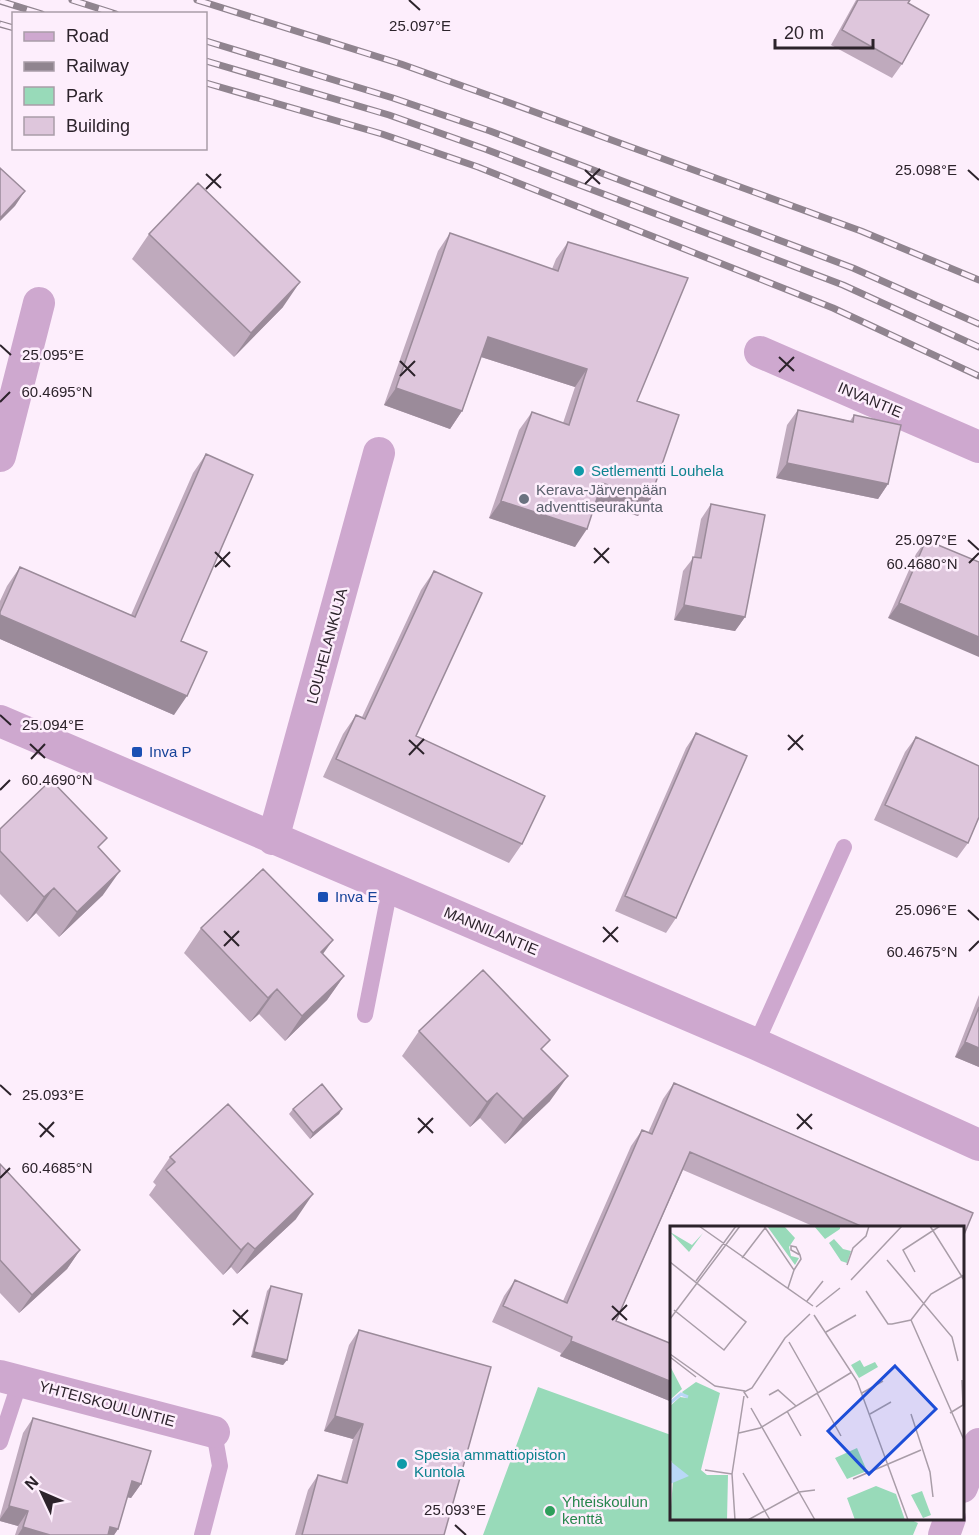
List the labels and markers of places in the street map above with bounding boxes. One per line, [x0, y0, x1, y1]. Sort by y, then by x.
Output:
place label: Setlementti Louhela [591, 462, 724, 479]
marker: Setlementti Louhela [572, 464, 586, 478]
place label: Kerava-Järvenpään adventtiseurakunta [536, 481, 667, 515]
marker: Kerava-Järvenpään adventtiseurakunta [517, 492, 531, 506]
place label: Inva P [149, 743, 192, 760]
marker: Inva P [130, 745, 144, 759]
place label: Inva E [335, 888, 378, 905]
marker: Inva E [316, 890, 330, 904]
place label: Spesia ammattiopiston Kuntola [414, 1446, 566, 1480]
marker: Spesia ammattiopiston Kuntola [395, 1457, 409, 1471]
place label: Yhteiskoulun kenttä [562, 1493, 648, 1527]
marker: Yhteiskoulun kenttä [543, 1504, 557, 1518]

